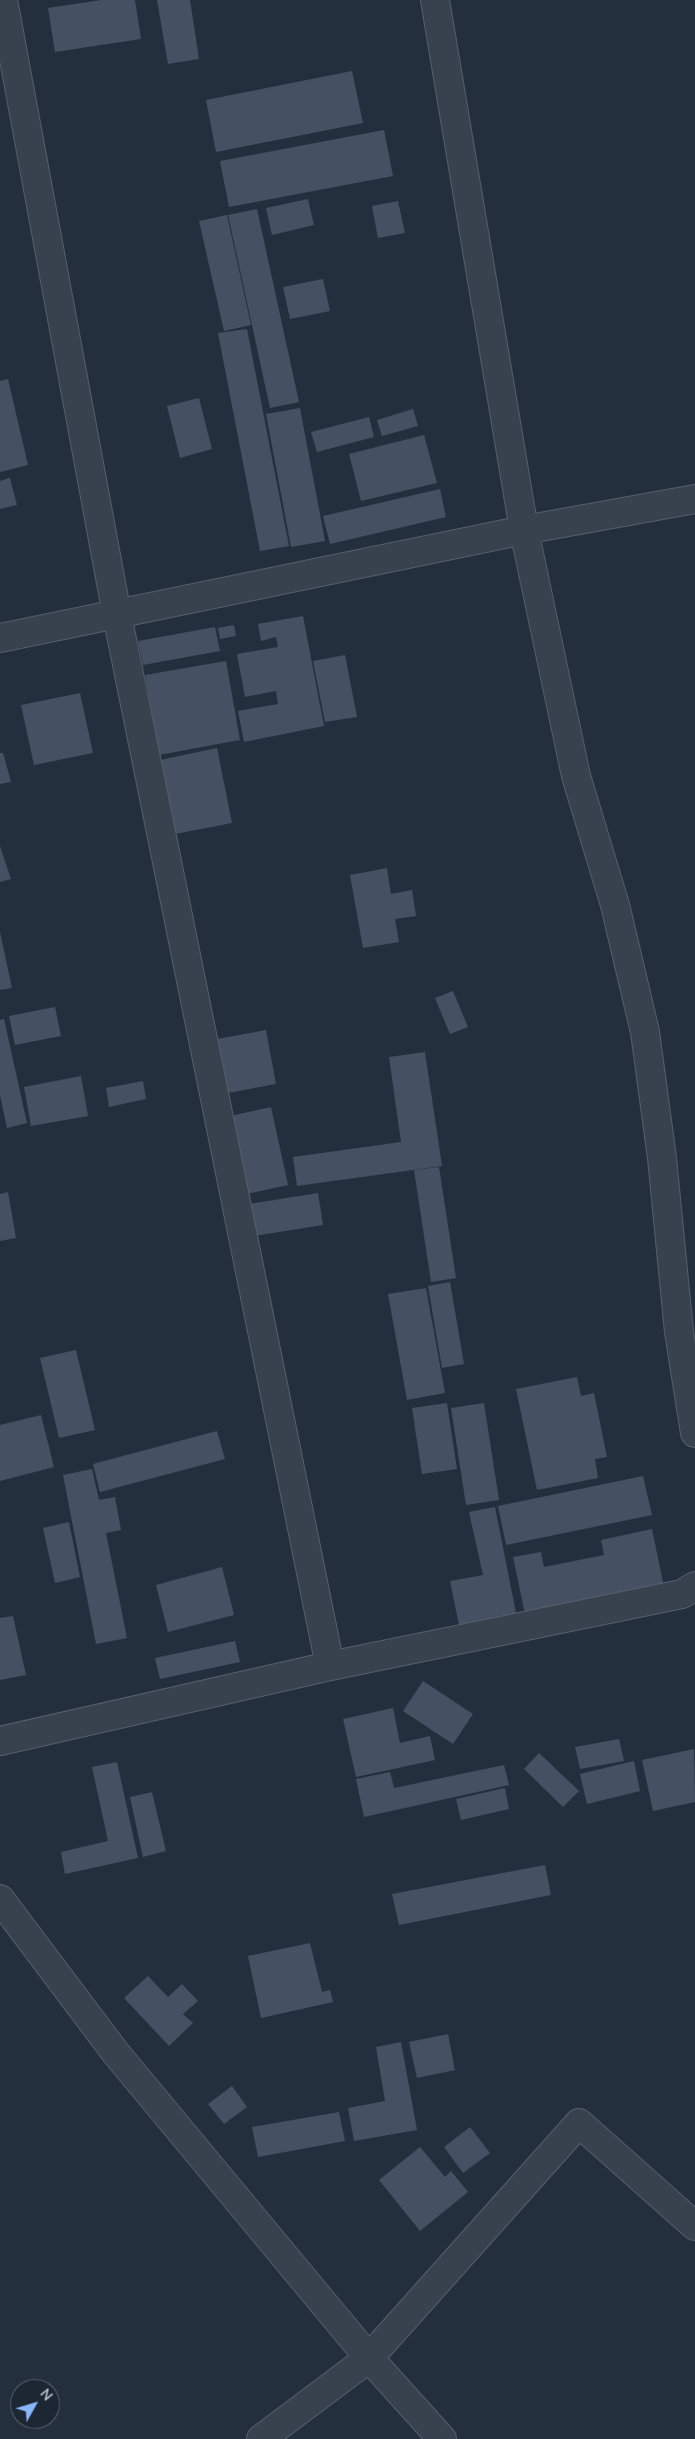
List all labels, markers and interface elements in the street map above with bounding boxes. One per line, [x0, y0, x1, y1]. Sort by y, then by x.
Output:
north arrow [10, 2379, 60, 2429]
text: N [36, 2385, 57, 2405]

